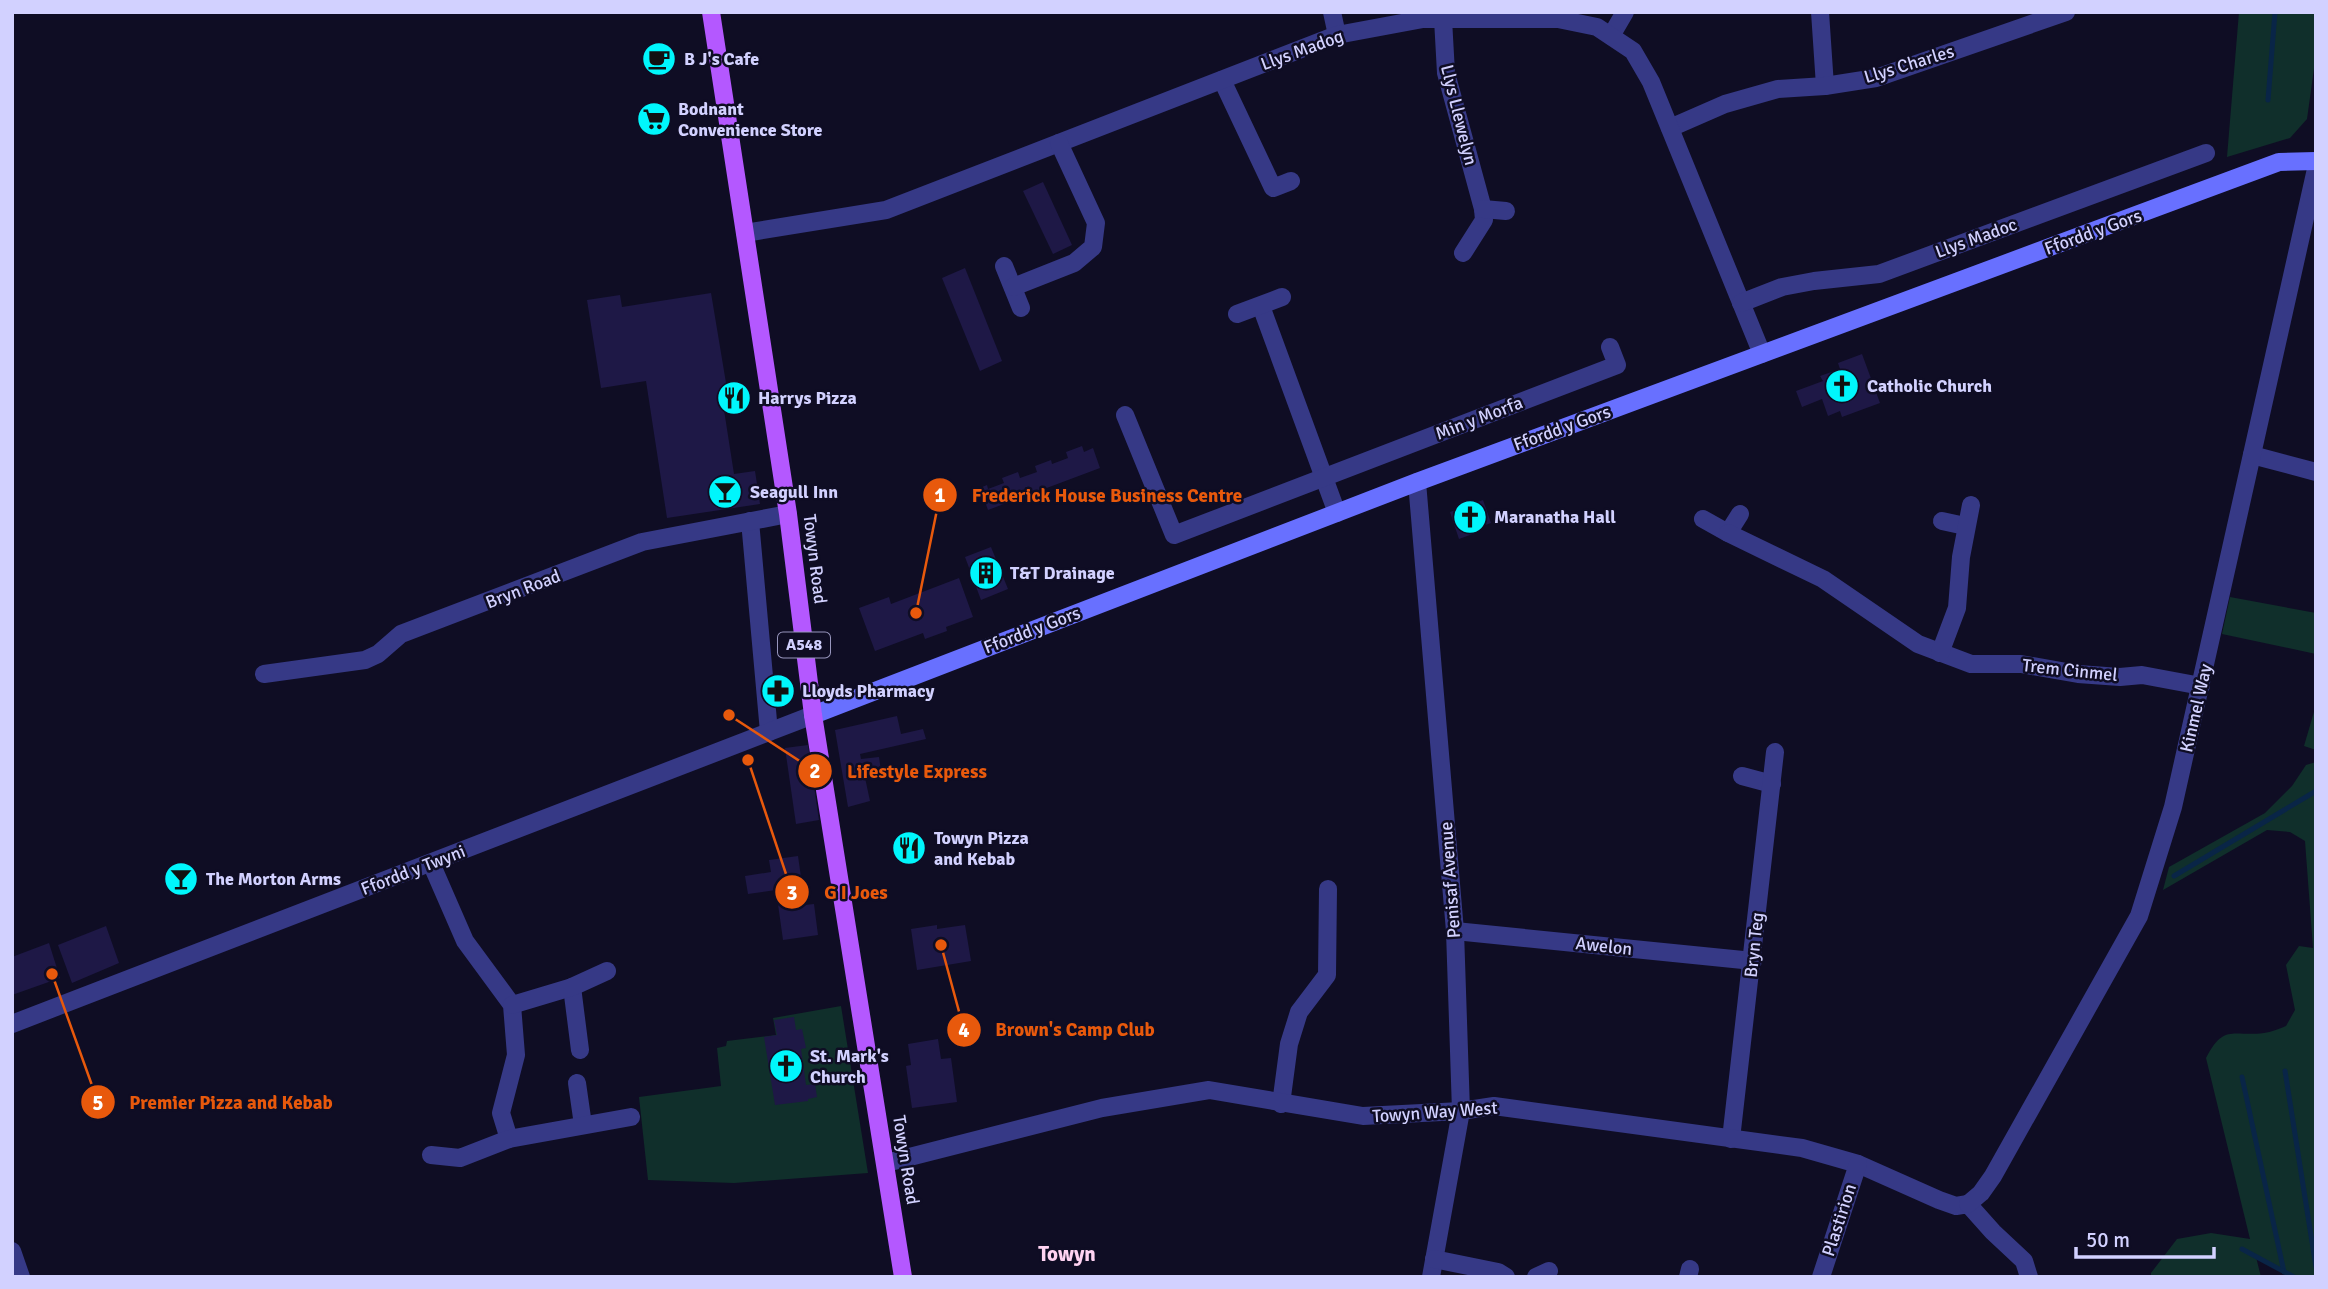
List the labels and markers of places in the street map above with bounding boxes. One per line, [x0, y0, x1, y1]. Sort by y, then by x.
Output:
cafe icon: B J's Cafe [640, 40, 678, 78]
place label: B J's Cafe [684, 48, 759, 70]
place label: Bodnant Convenience Store [678, 98, 823, 141]
supermarket icon: Bodnant Convenience Store [635, 100, 673, 138]
church icon: Catholic Church [1823, 367, 1861, 405]
place label: Catholic Church [1867, 375, 1992, 397]
restaurant icon: Harrys Pizza [715, 379, 753, 417]
place label: Harrys Pizza [758, 387, 857, 409]
bar icon: Seagull Inn [706, 473, 744, 511]
callout: Frederick House Business Centre [923, 475, 1256, 515]
place label: Seagull Inn [750, 481, 838, 503]
church icon: Maranatha Hall [1451, 498, 1489, 536]
place label: Maranatha Hall [1494, 506, 1616, 528]
building icon: T&T Drainage [967, 554, 1005, 592]
place label: T&T Drainage [1010, 562, 1115, 584]
pharmacy icon: Lloyds Pharmacy [759, 672, 797, 710]
place label: Lloyds Pharmacy [802, 680, 934, 702]
callout: Lifestyle Express [798, 751, 1001, 791]
place label: Towyn Pizza and Kebab [934, 827, 1029, 870]
restaurant icon: Towyn Pizza and Kebab [890, 829, 928, 867]
bar icon: The Morton Arms [162, 860, 200, 898]
place label: The Morton Arms [206, 868, 341, 890]
callout: G I Joes [775, 872, 901, 912]
callout: Brown's Camp Club [946, 1010, 1169, 1050]
place label: St. Mark's Church [810, 1045, 889, 1088]
church icon: St. Mark's Church [767, 1047, 805, 1085]
callout: Premier Pizza and Kebab [80, 1082, 347, 1122]

